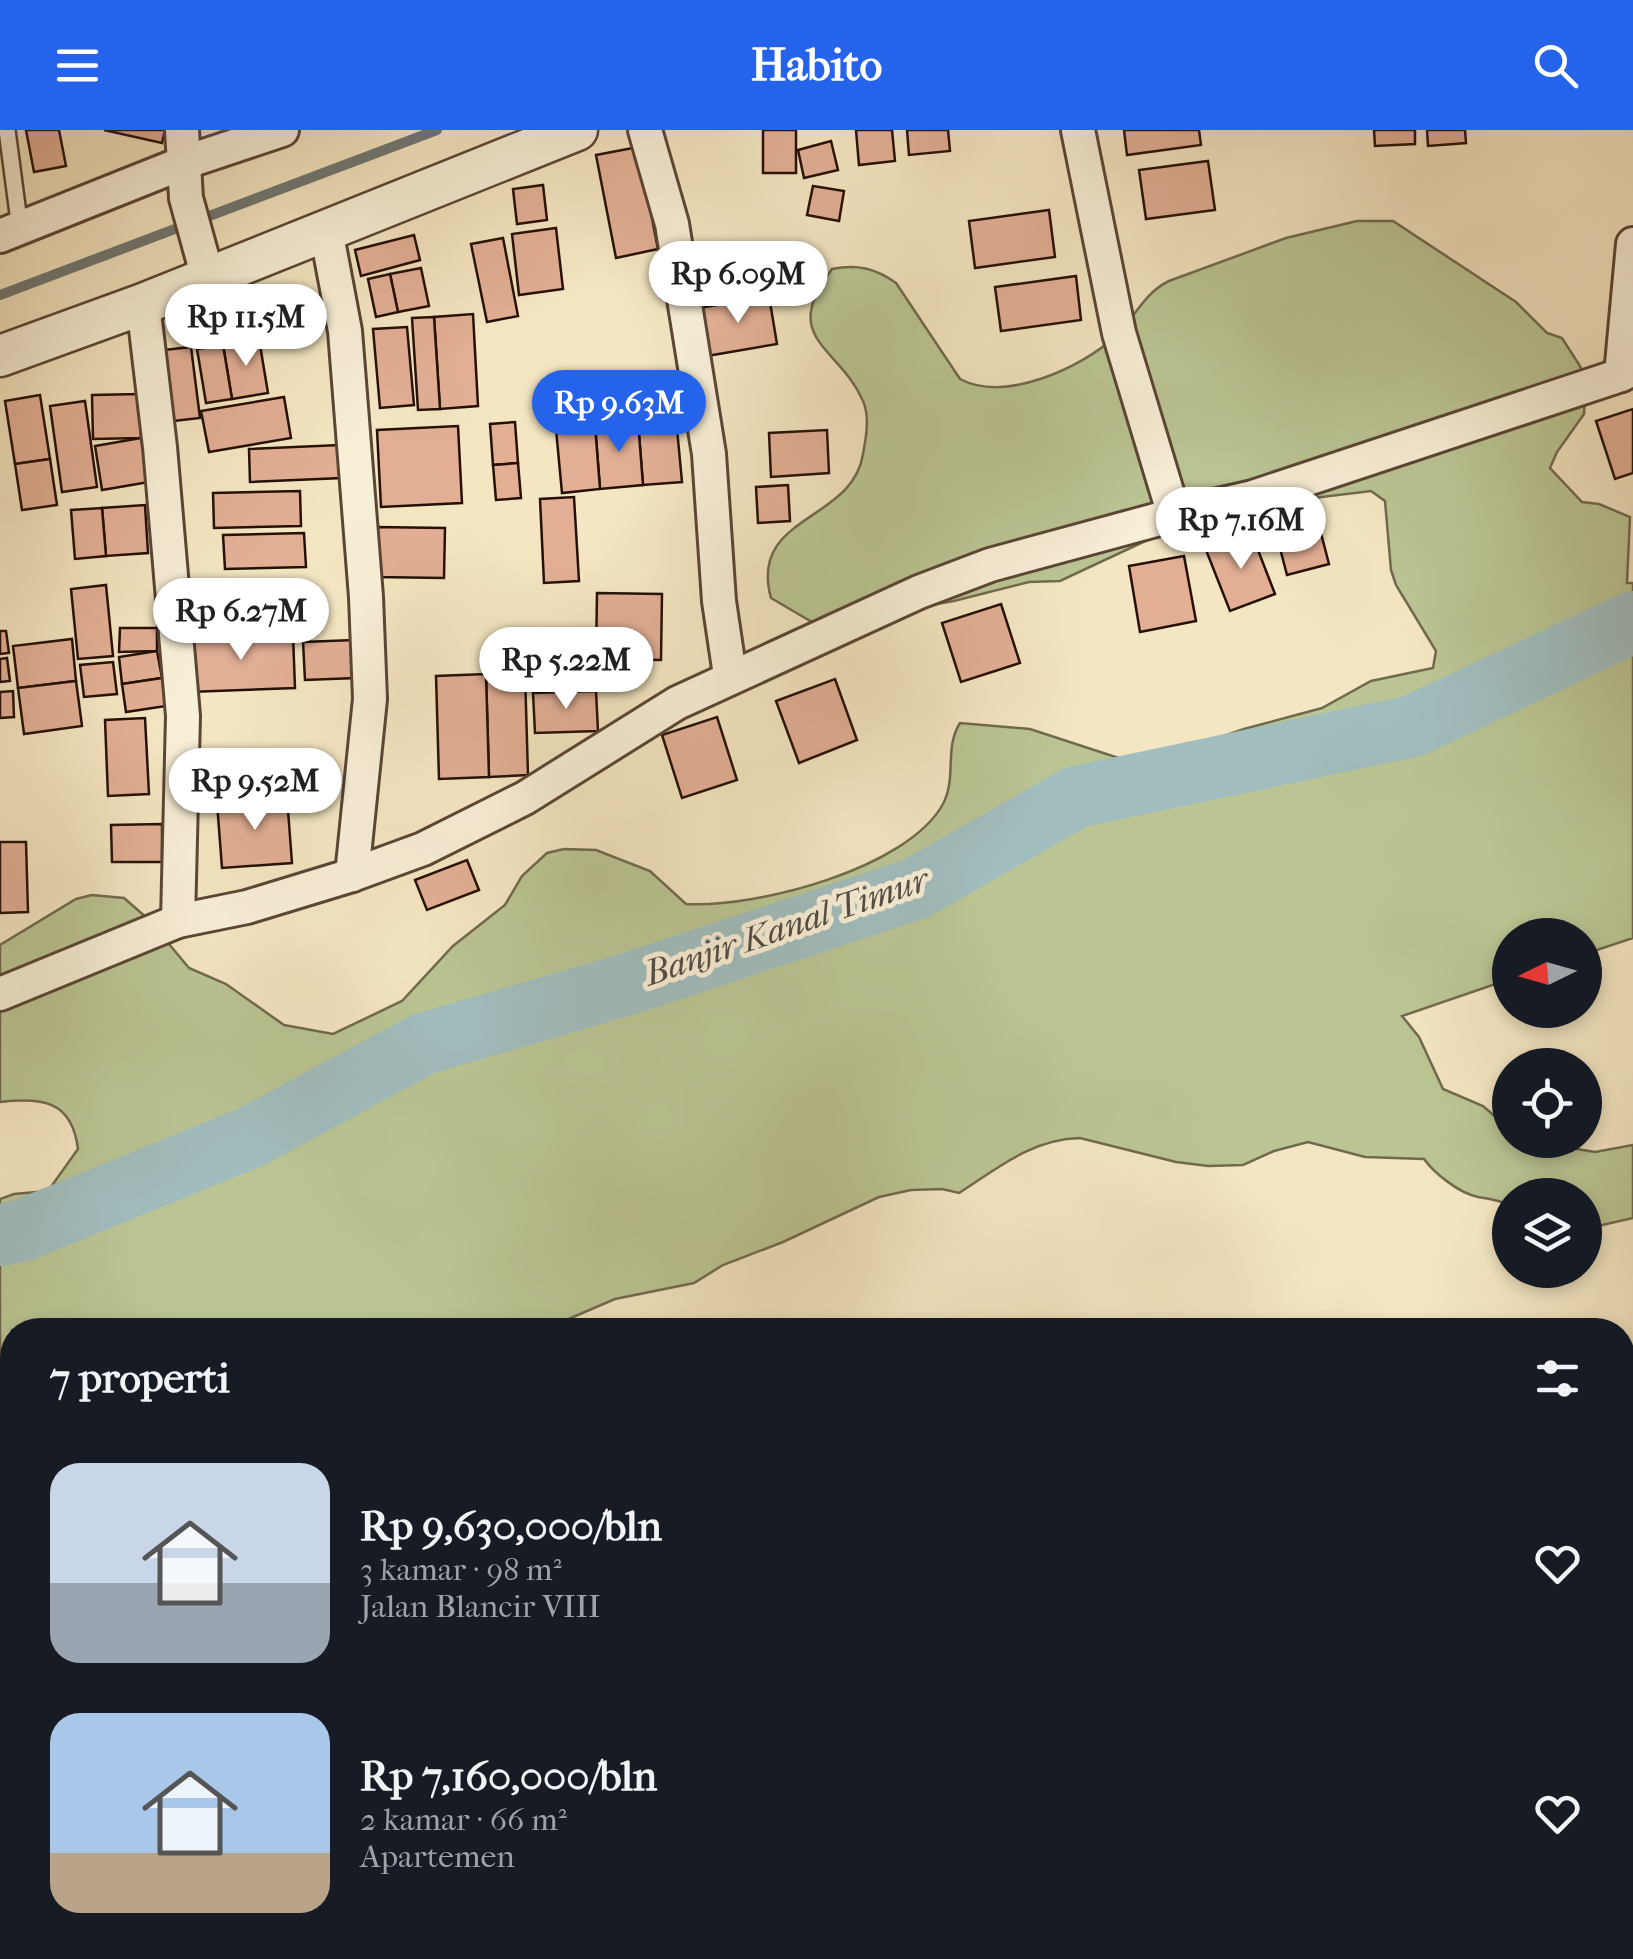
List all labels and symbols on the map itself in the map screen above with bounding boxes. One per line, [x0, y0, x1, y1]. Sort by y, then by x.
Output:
pin: Rp 6.09M [635, 241, 841, 326]
pin: Rp 11.5M [143, 284, 349, 369]
pin: Rp 9.63M [516, 370, 722, 455]
pin: Rp 7.16M [1138, 487, 1344, 572]
pin: Rp 6.27M [138, 578, 344, 663]
pin: Rp 5.22M [463, 627, 669, 712]
pin: Rp 9.52M [152, 748, 358, 833]
water label: Banjir Kanal Timur [637, 858, 936, 995]
north arrow [1492, 918, 1602, 1028]

